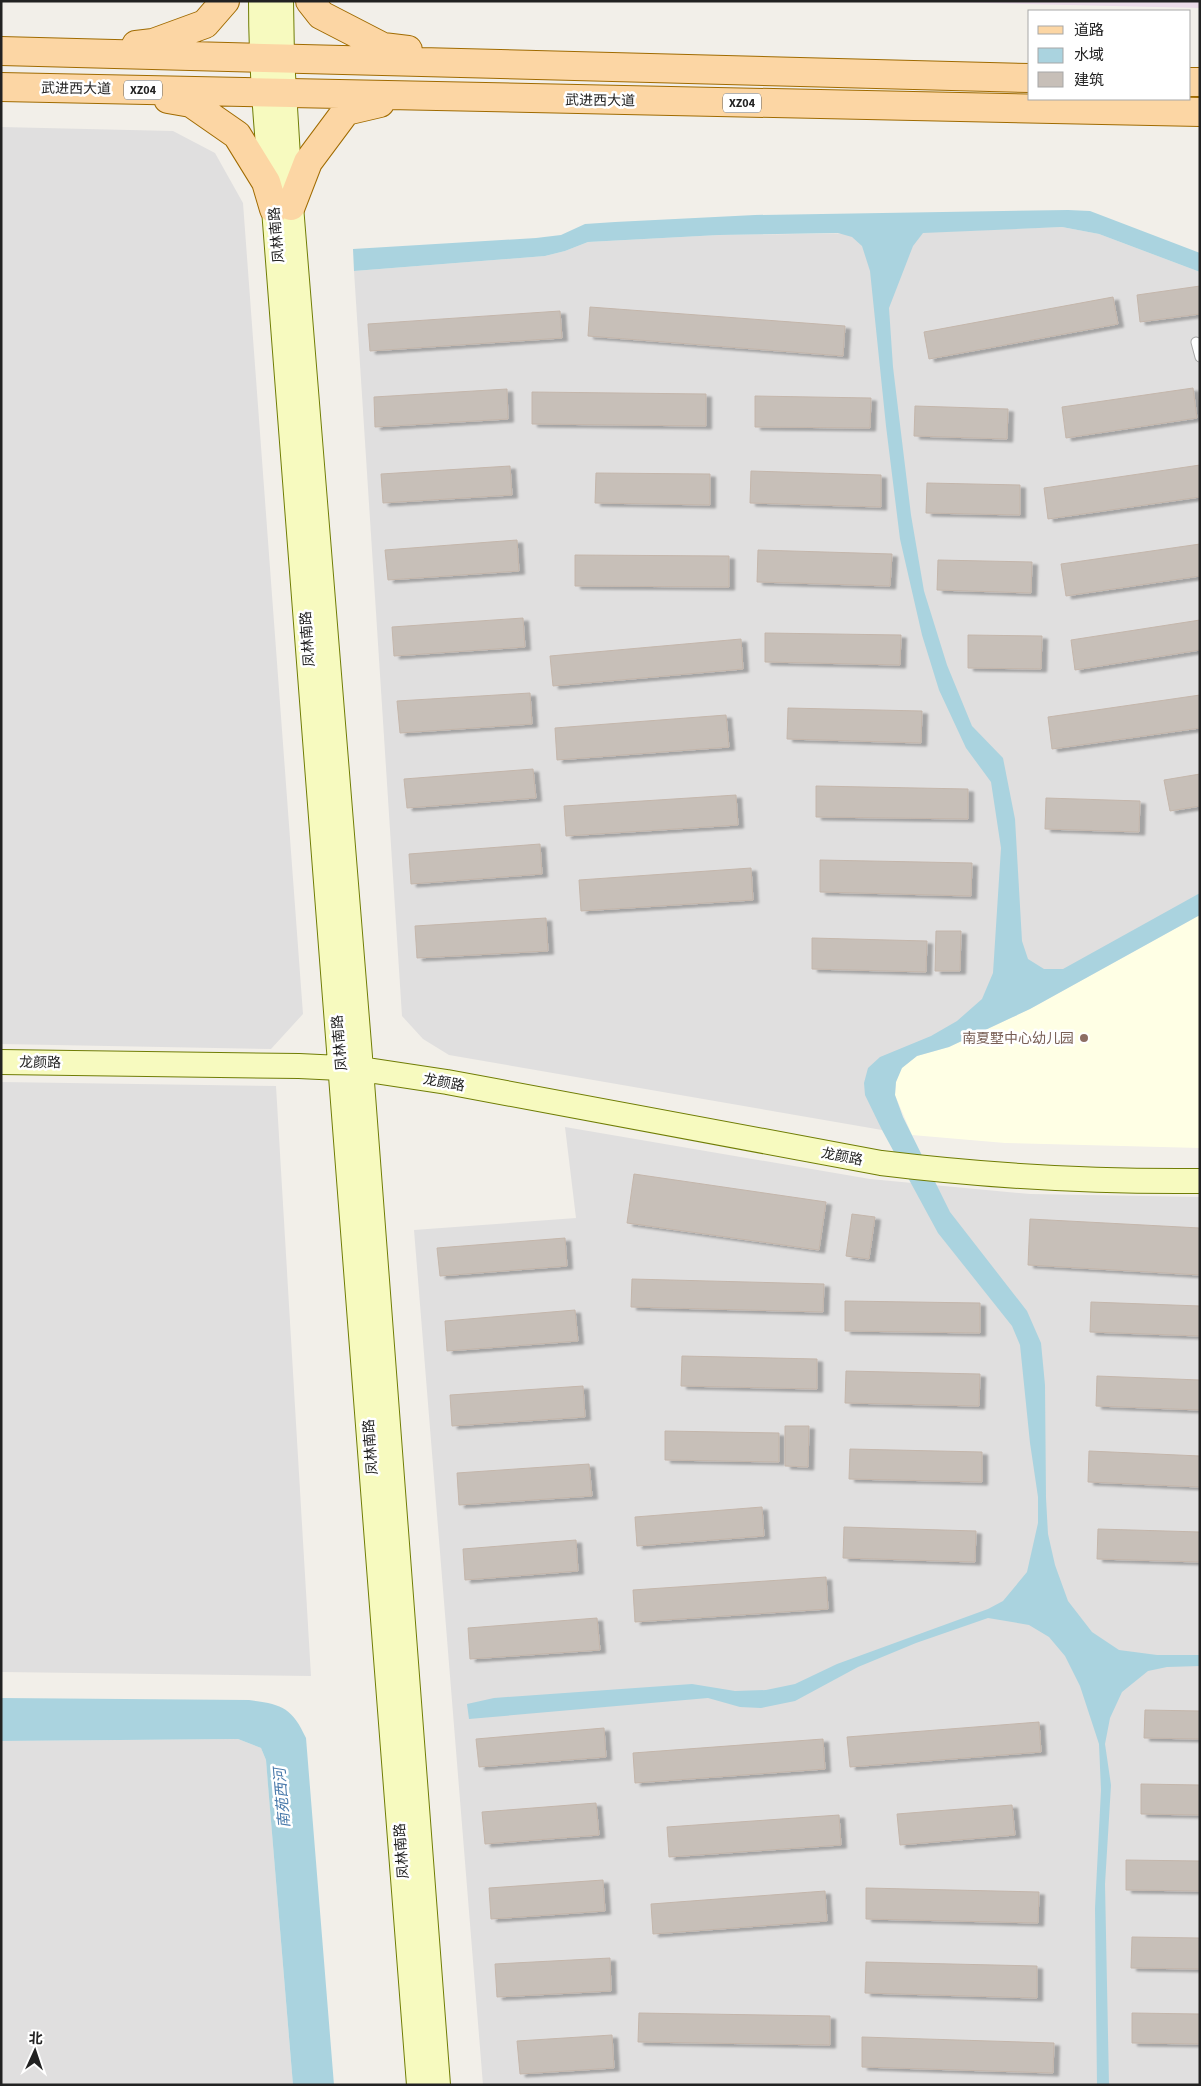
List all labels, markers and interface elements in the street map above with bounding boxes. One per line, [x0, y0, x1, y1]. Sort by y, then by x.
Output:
legend [1028, 10, 1191, 100]
text: 道路 [1074, 20, 1104, 41]
text: 水域 [1074, 45, 1104, 66]
text: 建筑 [1074, 70, 1104, 91]
street label: 武进西大道 [41, 78, 111, 100]
road number: XZ04 [124, 80, 162, 100]
street label: 武进西大道 [565, 90, 635, 112]
road number: XZ04 [723, 94, 761, 112]
street label: 凤林南路 [265, 206, 289, 264]
street label: 凤林南路 [296, 610, 320, 668]
street label: 凤林南路 [328, 1014, 352, 1072]
place label: 南夏墅中心幼儿园 [962, 1029, 1074, 1049]
marker: 南夏墅中心幼儿园 [1078, 1032, 1090, 1044]
street label: 龙颜路 [19, 1053, 61, 1073]
street label: 龙颜路 [421, 1069, 466, 1096]
street label: 龙颜路 [819, 1143, 864, 1171]
street label: 凤林南路 [359, 1418, 383, 1476]
water label: 南苑西河 [269, 1764, 296, 1829]
street label: 凤林南路 [390, 1822, 414, 1880]
north arrow [10, 2026, 60, 2076]
text: 北 [28, 2029, 43, 2049]

